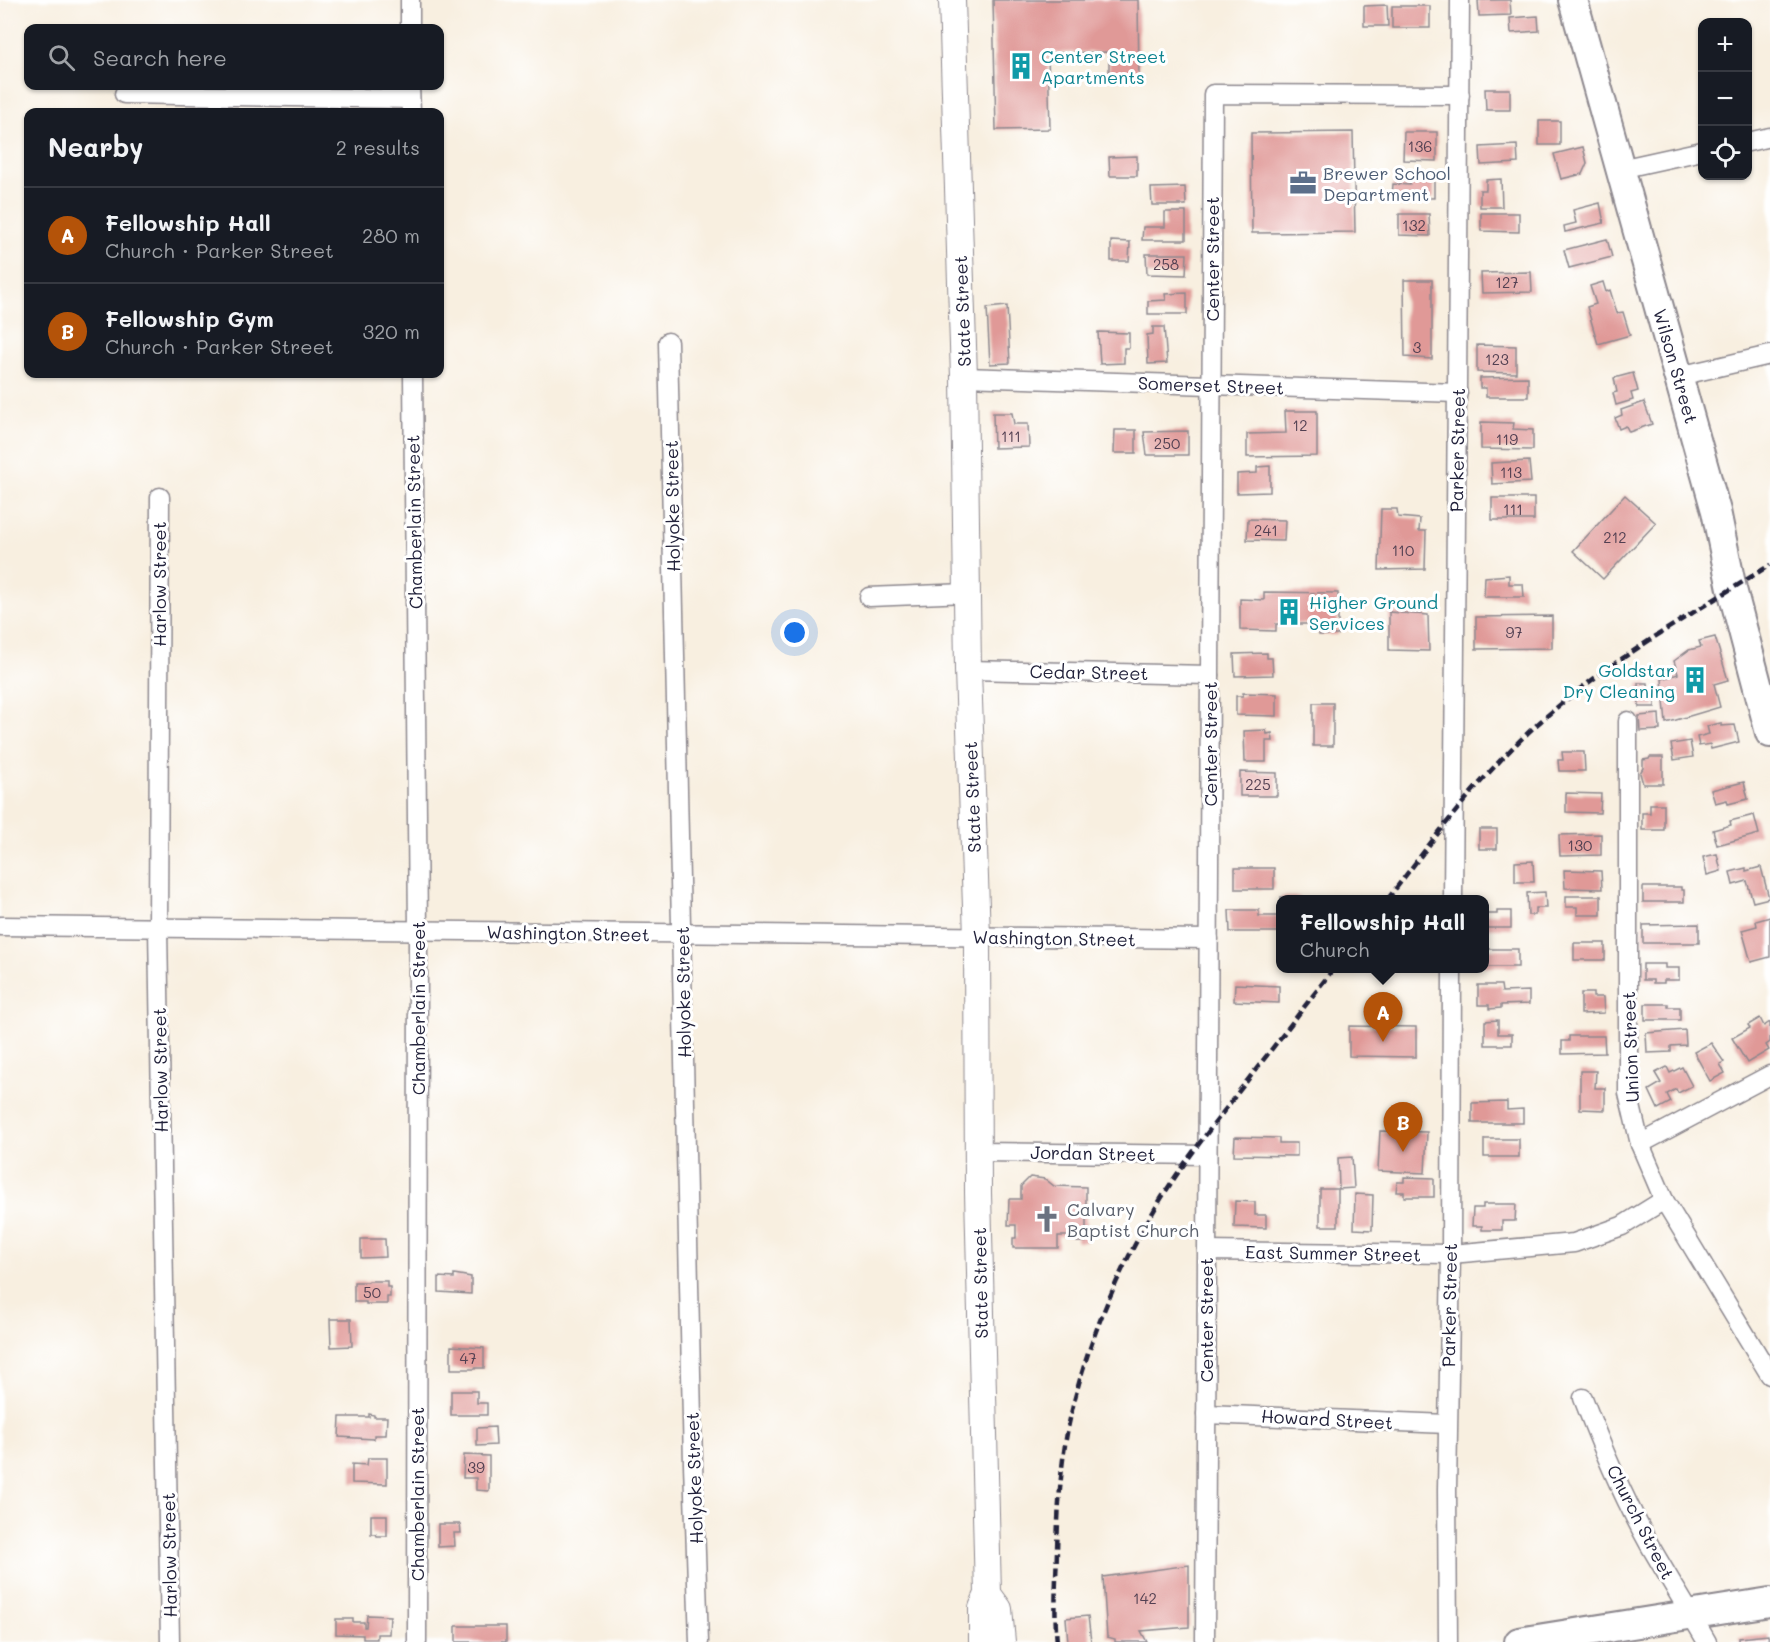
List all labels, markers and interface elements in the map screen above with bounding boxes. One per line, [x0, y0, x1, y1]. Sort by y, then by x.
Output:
map controls [1698, 18, 1752, 180]
button: + [1698, 18, 1752, 72]
search box [24, 24, 444, 90]
icon: search [45, 41, 78, 74]
text: Search here [93, 43, 227, 72]
place label: Center Street Apartments [1041, 44, 1166, 89]
building icon: Center Street Apartments [1006, 51, 1036, 81]
button: − [1698, 72, 1752, 126]
button: locate [1698, 126, 1752, 180]
text: Nearby [48, 130, 143, 164]
text: 2 results [336, 134, 420, 160]
house number: 136 [1408, 136, 1432, 156]
place label: Brewer School Department [1323, 161, 1451, 206]
office icon: Brewer School Department [1288, 168, 1318, 198]
street label: Center Street [1200, 196, 1224, 322]
text: Fellowship Hall [105, 208, 271, 237]
house number: 132 [1402, 215, 1426, 235]
text: A [61, 222, 74, 248]
text: 280 m [362, 222, 420, 248]
text: Church · Parker Street [105, 237, 334, 263]
house number: 258 [1153, 254, 1179, 274]
street label: State Street [948, 255, 976, 367]
house number: 127 [1495, 272, 1519, 292]
text: Fellowship Gym [105, 304, 274, 333]
street label: Wilson Street [1648, 306, 1704, 426]
text: B [61, 318, 74, 344]
text: 320 m [362, 318, 420, 344]
text: Church · Parker Street [105, 333, 334, 359]
house number: 3 [1413, 337, 1422, 357]
house number: 123 [1485, 349, 1509, 369]
street label: Somerset Street [1138, 370, 1284, 400]
street label: Parker Street [1444, 388, 1470, 512]
house number: 12 [1292, 415, 1308, 435]
house number: 111 [1001, 426, 1021, 446]
house number: 119 [1496, 429, 1518, 449]
house number: 250 [1154, 433, 1180, 453]
street label: Chamberlain Street [400, 435, 428, 609]
street label: Holyoke Street [659, 440, 685, 572]
house number: 113 [1500, 462, 1522, 482]
house number: 111 [1503, 499, 1523, 519]
house number: 241 [1254, 520, 1278, 540]
street label: Harlow Street [147, 521, 171, 647]
house number: 212 [1603, 527, 1627, 547]
house number: 110 [1392, 540, 1414, 560]
place label: Higher Ground Services [1309, 590, 1438, 635]
building icon: Higher Ground Services [1274, 597, 1304, 627]
your location [780, 618, 809, 647]
house number: 97 [1505, 622, 1523, 642]
place label: Goldstar Dry Cleaning [1563, 658, 1675, 703]
street label: Cedar Street [1029, 659, 1149, 685]
building icon: Goldstar Dry Cleaning [1680, 665, 1710, 695]
street label: Center Street [1198, 681, 1222, 807]
street label: State Street [958, 741, 986, 853]
house number: 225 [1245, 774, 1271, 794]
house number: 130 [1568, 835, 1592, 855]
popup [1276, 895, 1489, 973]
text: Fellowship Hall [1300, 907, 1465, 936]
street label: Washington Street [486, 920, 650, 946]
street label: Chamberlain Street [406, 921, 430, 1095]
street label: Washington Street [972, 925, 1136, 951]
street label: Holyoke Street [670, 926, 696, 1058]
text: Church [1300, 936, 1369, 962]
street label: Union Street [1616, 991, 1644, 1103]
pin: A [1364, 992, 1402, 1042]
street label: Harlow Street [147, 1007, 173, 1133]
pin: B [1384, 1102, 1422, 1152]
street label: Jordan Street [1030, 1140, 1156, 1166]
place label: Calvary Baptist Church [1067, 1197, 1199, 1242]
church icon: Calvary Baptist Church [1032, 1204, 1062, 1234]
street label: State Street [967, 1227, 993, 1339]
street label: East Summer Street [1245, 1239, 1421, 1267]
street label: Parker Street [1436, 1243, 1462, 1367]
street label: Center Street [1194, 1257, 1218, 1383]
house number: 50 [363, 1282, 381, 1302]
house number: 47 [459, 1348, 477, 1368]
street label: Howard Street [1260, 1404, 1394, 1434]
street label: Chamberlain Street [405, 1407, 429, 1581]
street label: Holyoke Street [680, 1412, 708, 1544]
house number: 39 [467, 1457, 485, 1477]
street label: Church Street [1602, 1461, 1680, 1583]
street label: Harlow Street [156, 1492, 182, 1618]
house number: 142 [1133, 1588, 1157, 1608]

